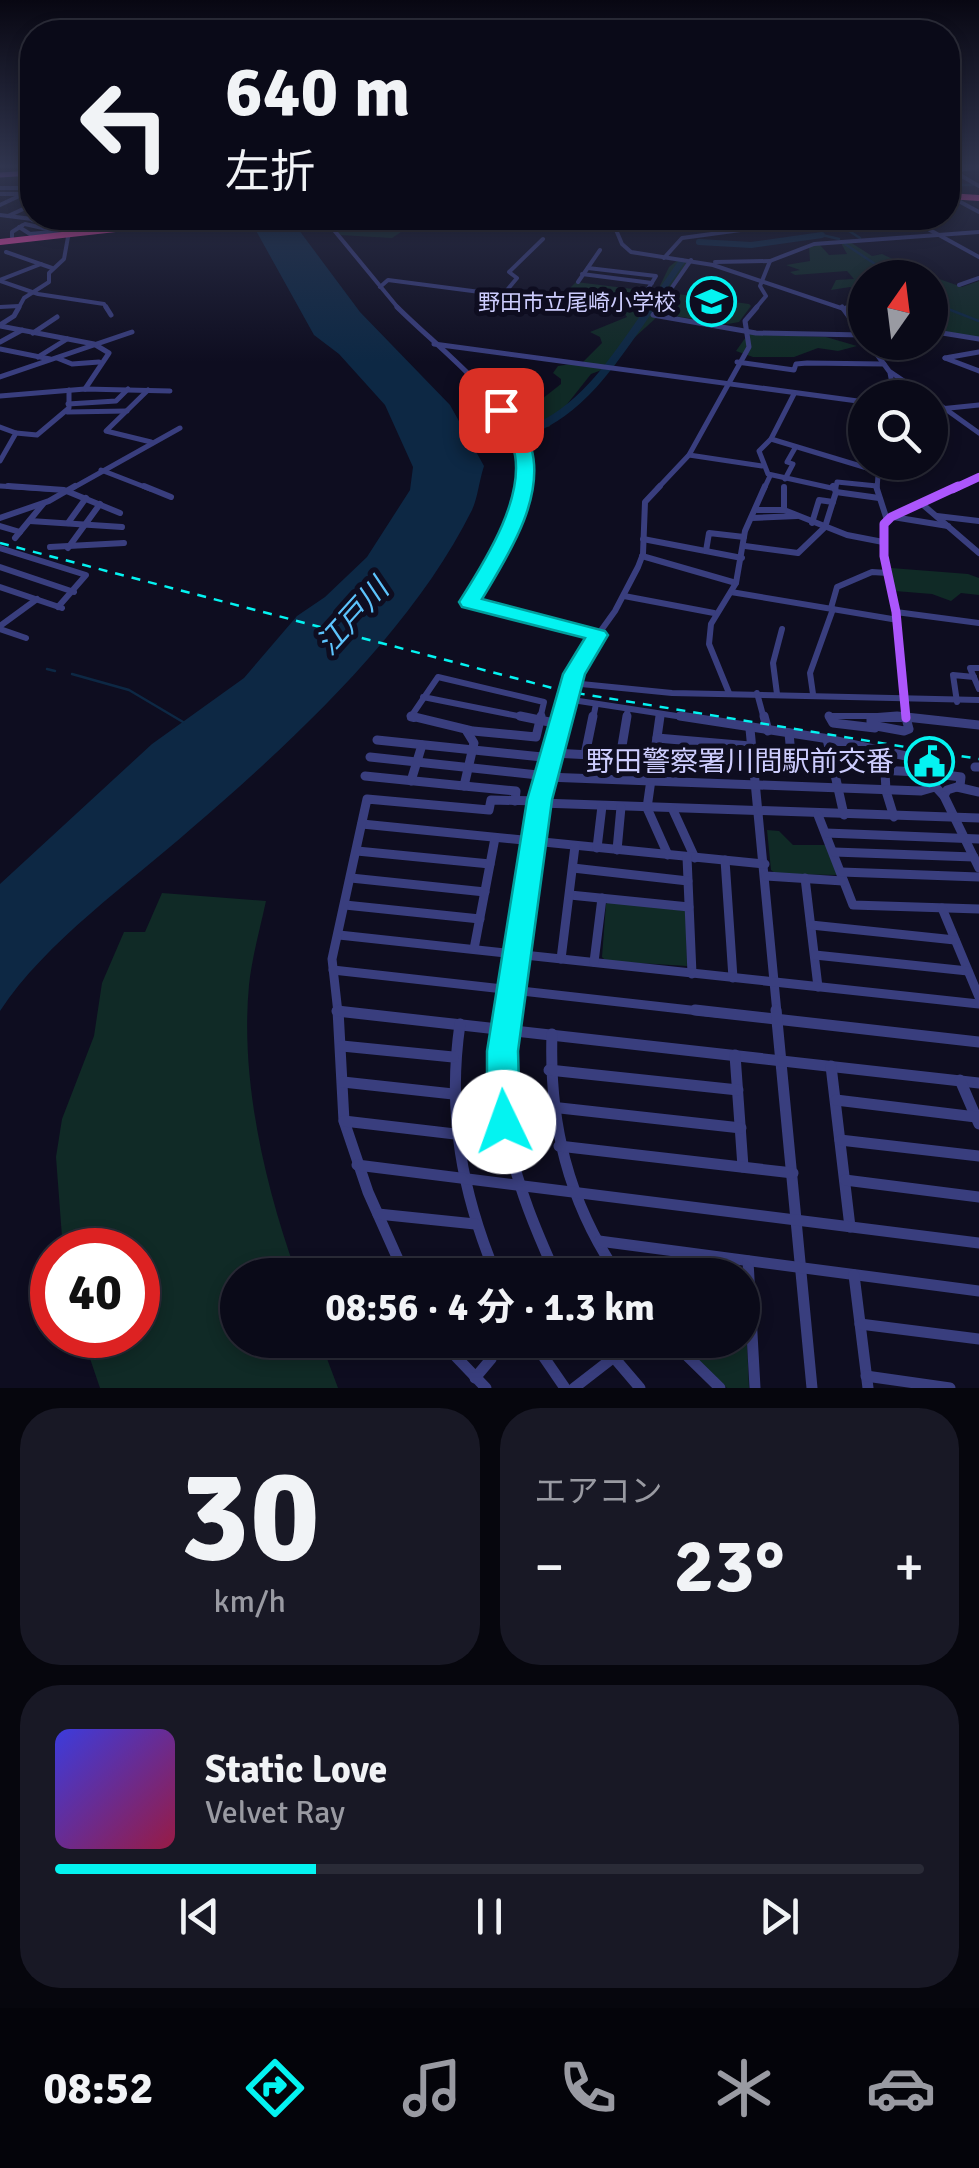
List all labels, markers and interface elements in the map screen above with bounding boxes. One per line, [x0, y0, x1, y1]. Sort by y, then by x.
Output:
text: 640 m [225, 49, 410, 135]
icon: left [60, 60, 190, 190]
text: 左折 [225, 145, 315, 200]
north arrow [848, 260, 948, 360]
map controls [848, 260, 948, 480]
school or university icon: 野田市立尾崎小学校 [685, 276, 737, 328]
place label: 野田市立尾崎小学校 [478, 289, 676, 316]
pin [459, 368, 544, 453]
button: search [848, 380, 948, 480]
icon: arrive [474, 383, 529, 438]
water label: 江戸川 [309, 569, 399, 663]
public building icon: 野田警察署川間駅前交番 [903, 736, 955, 788]
place label: 野田警察署川間駅前交番 [586, 745, 894, 779]
position arrow [452, 1070, 556, 1174]
speed limit sign: 40 [30, 1228, 160, 1358]
text: 08:56 · 4 分 · 1.3 km [325, 1284, 655, 1331]
text: 30 [180, 1437, 320, 1597]
text: エアコン [535, 1472, 663, 1511]
text: 23° [674, 1520, 785, 1613]
text: − [535, 1533, 564, 1601]
text: + [894, 1533, 924, 1601]
text: km/h [214, 1582, 286, 1621]
text: Static Love [205, 1746, 387, 1793]
text: Velvet Ray [205, 1793, 345, 1832]
icon: previous [172, 1889, 227, 1944]
icon: pause [462, 1889, 517, 1944]
icon: next [752, 1889, 807, 1944]
icon: directions [240, 2053, 310, 2123]
icon: music [397, 2053, 467, 2123]
icon: phone [553, 2053, 623, 2123]
icon: climate [709, 2053, 779, 2123]
icon: car [866, 2053, 936, 2123]
text: 08:52 [43, 2061, 154, 2116]

